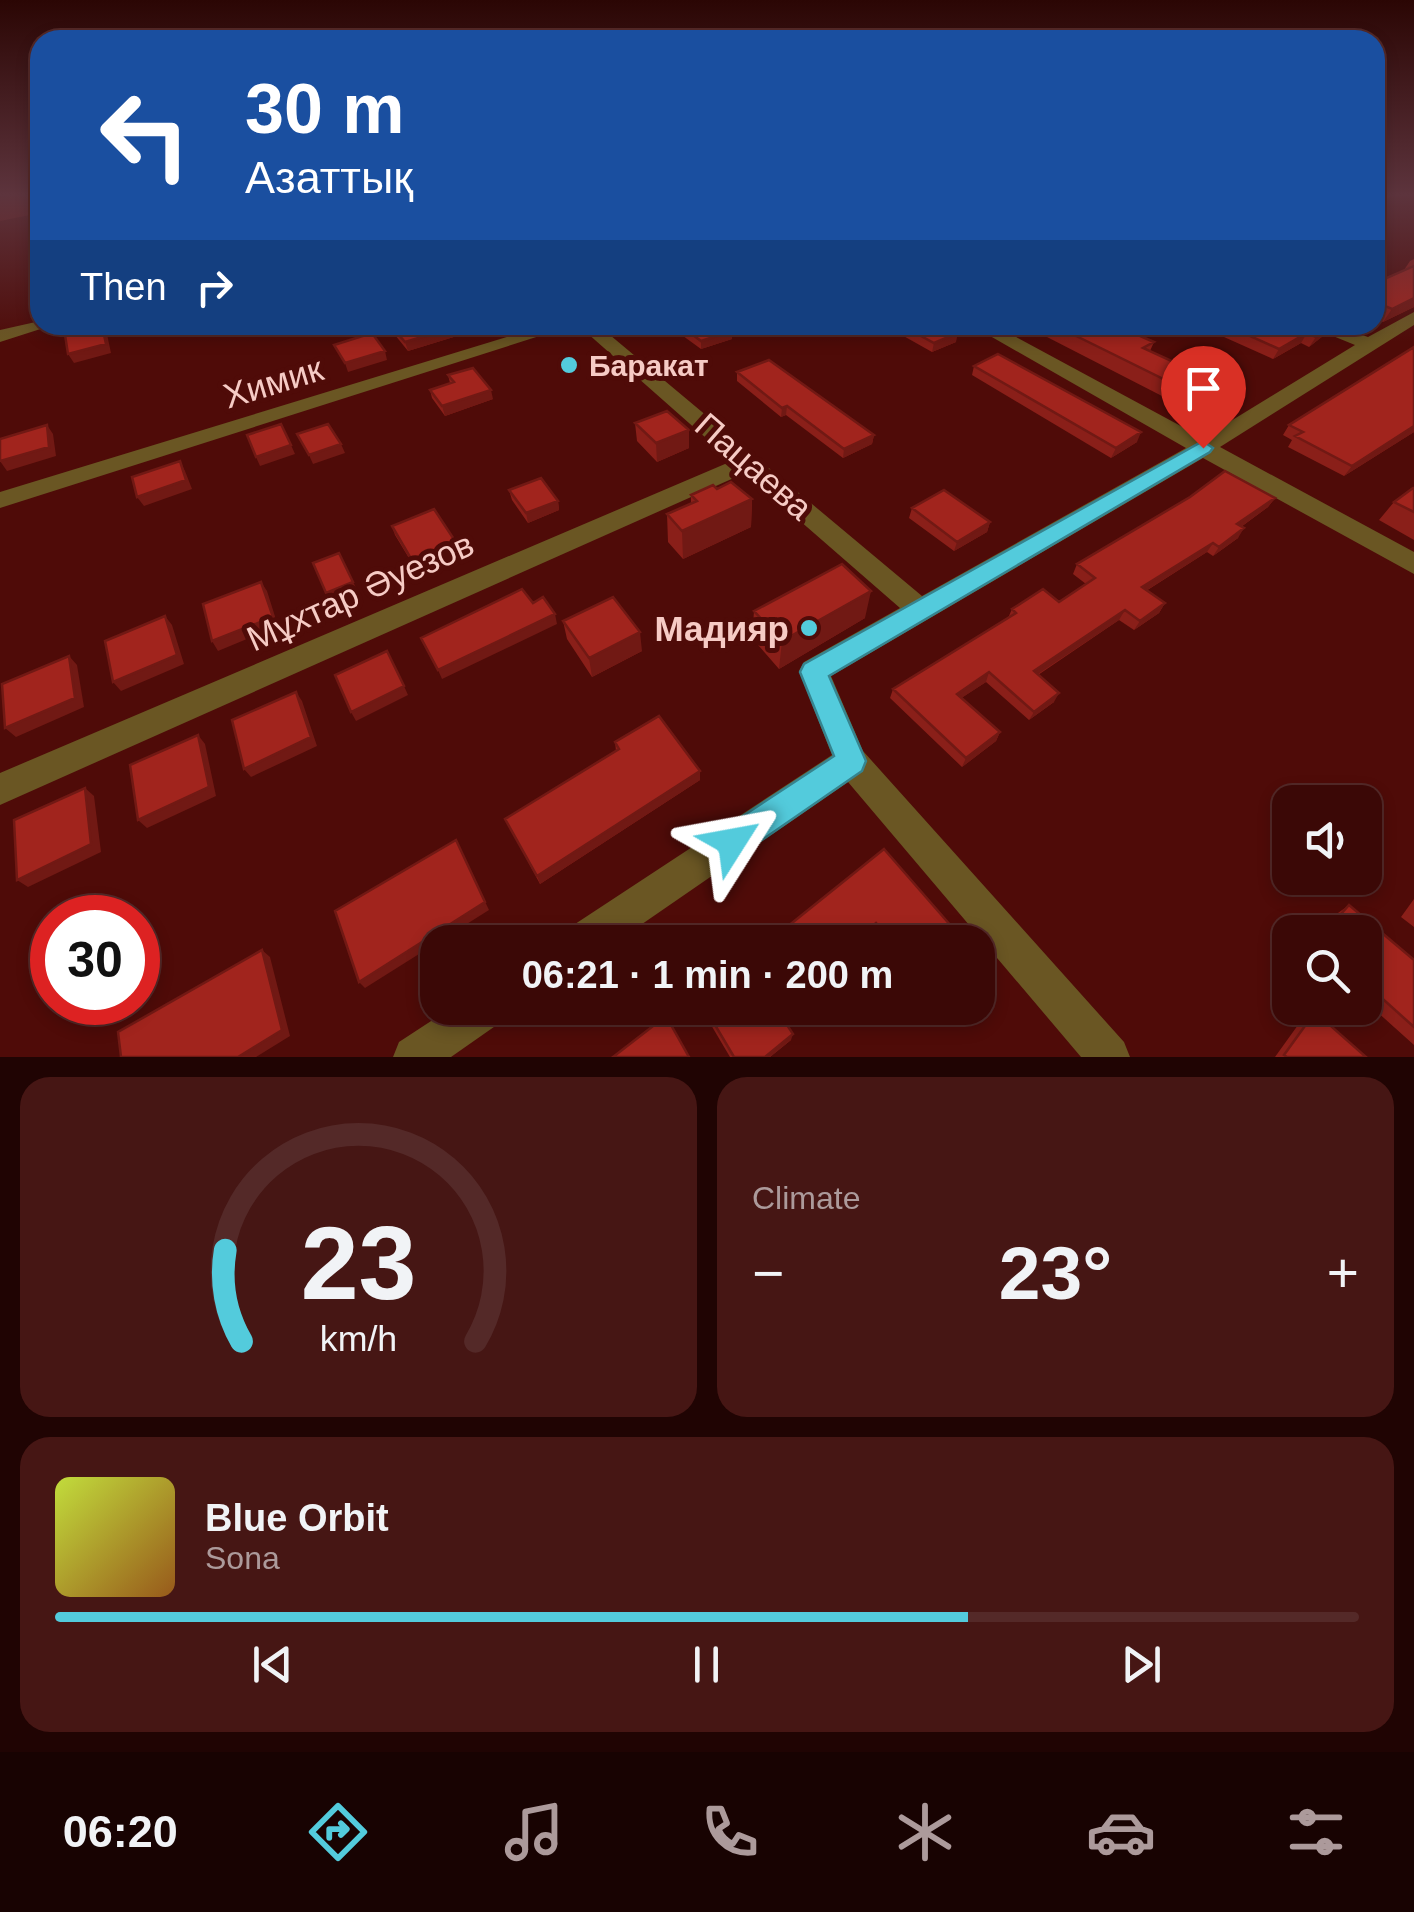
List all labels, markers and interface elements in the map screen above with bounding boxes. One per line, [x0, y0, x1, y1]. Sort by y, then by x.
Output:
icon: left [80, 70, 210, 200]
text: 30 m [245, 70, 405, 148]
text: Азаттық [245, 152, 413, 203]
icon: right [187, 260, 242, 315]
text: Then [80, 266, 167, 308]
pin [1161, 346, 1246, 449]
street label: Химик [219, 348, 328, 416]
place label: Баракат [589, 349, 709, 382]
marker: Баракат [558, 354, 580, 376]
icon: arrive [1176, 361, 1231, 416]
street label: Пацаева [688, 405, 821, 527]
street label: Мұхтар Әуезов [241, 524, 479, 658]
place label: Мадияр [654, 609, 789, 648]
marker: Мадияр [798, 617, 820, 639]
map controls [1272, 785, 1382, 1025]
button: sound [1272, 785, 1382, 895]
position arrow [680, 790, 784, 894]
speed limit sign: 30 [30, 895, 160, 1025]
button: search [1272, 915, 1382, 1025]
text: 06:21 · 1 min · 200 m [522, 954, 893, 996]
text: Climate [752, 1180, 860, 1216]
text: 23 [301, 1205, 416, 1321]
text: 23° [999, 1231, 1112, 1315]
text: − [752, 1242, 784, 1304]
text: + [1327, 1242, 1359, 1304]
text: km/h [320, 1319, 397, 1359]
text: Blue Orbit [205, 1497, 389, 1539]
text: Sona [205, 1540, 280, 1576]
icon: previous [245, 1637, 300, 1692]
icon: pause [679, 1637, 734, 1692]
icon: next [1114, 1637, 1169, 1692]
icon: directions [303, 1797, 373, 1867]
icon: music [499, 1797, 569, 1867]
icon: phone [695, 1797, 765, 1867]
icon: climate [890, 1797, 960, 1867]
icon: car [1086, 1797, 1156, 1867]
icon: filters [1281, 1797, 1351, 1867]
text: 06:20 [63, 1806, 178, 1857]

